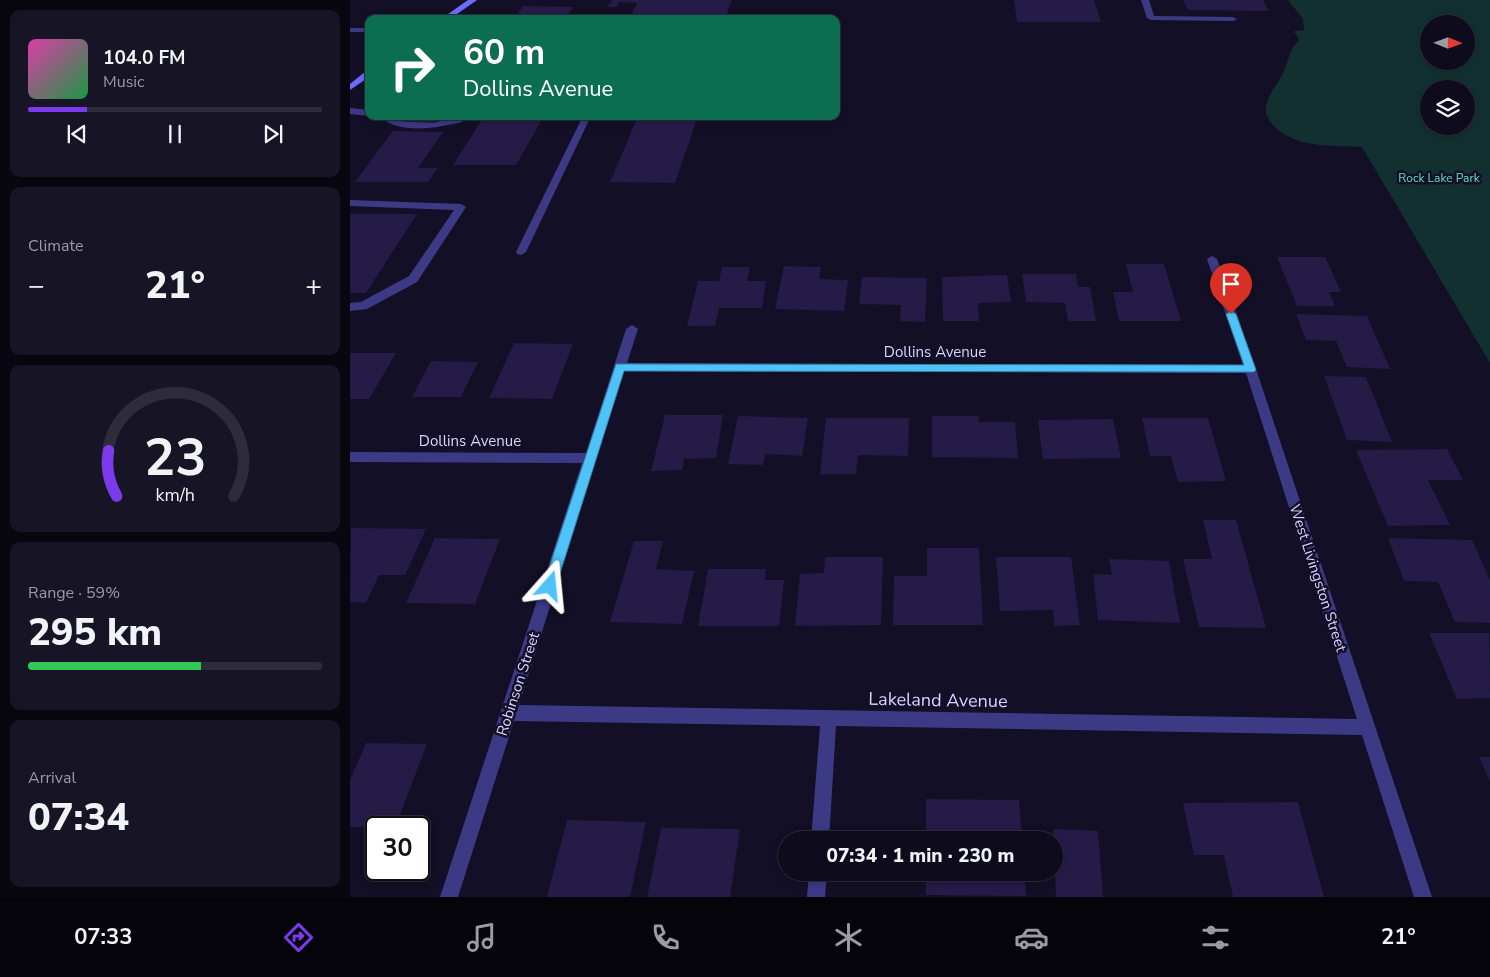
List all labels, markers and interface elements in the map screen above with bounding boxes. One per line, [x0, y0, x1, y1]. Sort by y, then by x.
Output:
north arrow [1420, 15, 1475, 70]
map controls [1420, 15, 1475, 135]
text: 60 m [463, 29, 545, 76]
icon: right [380, 35, 445, 100]
text: 104.0 FM [103, 45, 186, 71]
text: Music [103, 71, 144, 93]
text: Dollins Avenue [463, 74, 613, 104]
button: layers [1420, 80, 1475, 135]
icon: previous [63, 120, 91, 148]
icon: pause [161, 120, 189, 148]
icon: next [259, 120, 287, 148]
park label: Rock Lake Park [1398, 170, 1481, 186]
text: Climate [28, 235, 83, 257]
text: 21° [145, 260, 205, 311]
pin [1210, 263, 1252, 314]
text: − [28, 267, 45, 305]
text: + [305, 267, 322, 305]
icon: arrive [1217, 270, 1245, 298]
street label: Dollins Avenue [884, 342, 986, 362]
text: 23 [144, 422, 206, 493]
street label: Dollins Avenue [419, 431, 521, 451]
text: km/h [155, 483, 195, 507]
street label: West Livingston Street [1285, 502, 1352, 655]
position arrow [523, 559, 575, 611]
text: Range · 59% [28, 582, 120, 604]
text: 295 km [28, 607, 162, 658]
street label: Robinson Street [492, 629, 544, 738]
street label: Lakeland Avenue [868, 687, 1008, 713]
text: Arrival [28, 767, 76, 789]
text: 07:34 [28, 792, 129, 843]
speed limit sign: 30 [365, 816, 430, 881]
text: 07:34 · 1 min · 230 m [827, 843, 1014, 869]
icon: directions [281, 920, 316, 955]
icon: music [464, 920, 499, 955]
icon: phone [648, 920, 683, 955]
icon: climate [831, 920, 866, 955]
icon: car [1014, 920, 1049, 955]
icon: filters [1198, 920, 1233, 955]
text: 07:33 [74, 922, 132, 952]
text: 21° [1381, 922, 1416, 952]

